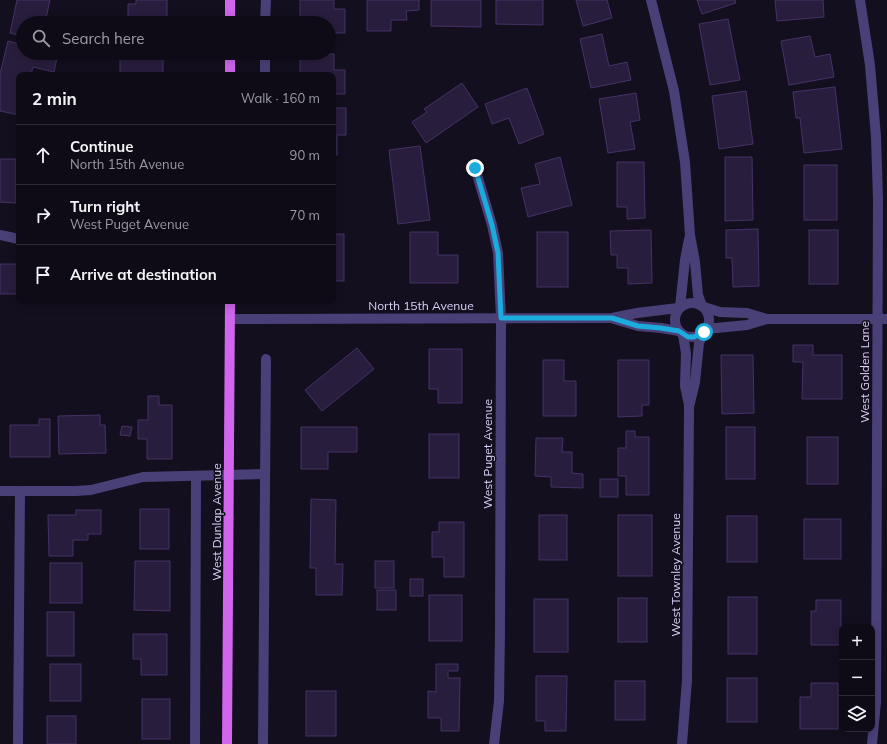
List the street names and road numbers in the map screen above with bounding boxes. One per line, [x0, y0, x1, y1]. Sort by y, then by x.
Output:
street label: North 15th Avenue [368, 298, 474, 313]
street label: West Golden Lane [857, 321, 872, 423]
street label: West Puget Avenue [480, 399, 495, 509]
street label: West Dunlap Avenue [209, 463, 224, 581]
street label: West Townley Avenue [668, 513, 683, 637]

